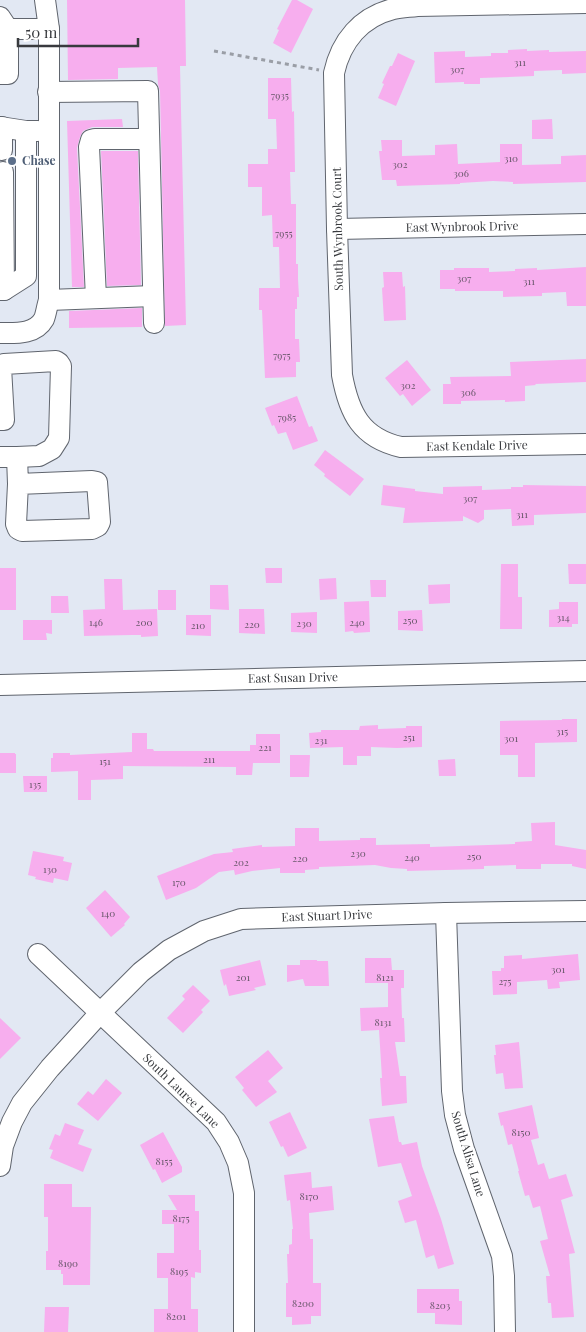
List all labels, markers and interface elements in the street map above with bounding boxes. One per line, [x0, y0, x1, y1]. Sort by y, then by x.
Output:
scale bar [18, 15, 138, 47]
text: 50 m [25, 22, 58, 42]
house number: 311 [514, 55, 526, 69]
house number: 307 [450, 62, 464, 76]
house number: 7935 [271, 88, 289, 102]
house number: 310 [504, 151, 518, 165]
place label: Chase [22, 152, 56, 168]
marker: Chase [6, 155, 18, 167]
house number: 302 [392, 157, 408, 171]
street label: South Wynbrook Court [328, 166, 346, 291]
house number: 306 [453, 166, 469, 180]
street label: East Wynbrook Drive [405, 217, 519, 235]
house number: 7955 [275, 226, 293, 240]
house number: 307 [457, 271, 471, 285]
house number: 311 [523, 274, 535, 288]
house number: 7975 [273, 348, 291, 362]
house number: 302 [400, 378, 416, 392]
house number: 306 [460, 385, 476, 399]
house number: 7985 [278, 410, 296, 424]
street label: East Kendale Drive [426, 436, 528, 454]
house number: 307 [463, 491, 477, 505]
house number: 311 [516, 507, 528, 521]
house number: 314 [556, 610, 570, 624]
house number: 250 [403, 613, 417, 627]
house number: 146 [89, 615, 103, 629]
house number: 200 [136, 615, 152, 629]
house number: 240 [349, 615, 365, 629]
house number: 230 [296, 616, 312, 630]
house number: 220 [244, 617, 260, 631]
house number: 210 [191, 618, 205, 632]
street label: East Susan Drive [248, 668, 338, 686]
house number: 315 [556, 724, 568, 738]
house number: 251 [403, 730, 416, 744]
house number: 301 [504, 731, 518, 745]
house number: 231 [315, 733, 328, 747]
house number: 221 [258, 740, 272, 754]
house number: 211 [203, 752, 215, 766]
house number: 151 [99, 754, 111, 768]
house number: 135 [29, 777, 41, 791]
house number: 230 [350, 846, 366, 860]
house number: 250 [467, 849, 481, 863]
house number: 240 [404, 850, 420, 864]
house number: 220 [292, 851, 308, 865]
house number: 202 [233, 855, 249, 869]
house number: 130 [43, 862, 57, 876]
house number: 170 [172, 875, 186, 889]
street label: East Stuart Drive [281, 905, 373, 925]
house number: 140 [101, 906, 115, 920]
house number: 301 [551, 962, 565, 976]
house number: 201 [236, 970, 251, 984]
house number: 8121 [376, 970, 394, 984]
house number: 275 [499, 974, 512, 988]
house number: 8131 [375, 1015, 392, 1029]
street label: South Lauree Lane [140, 1050, 224, 1131]
street label: South Alisa Lane [448, 1109, 490, 1199]
house number: 8150 [512, 1125, 530, 1139]
house number: 8155 [155, 1154, 173, 1168]
house number: 8170 [300, 1189, 318, 1203]
house number: 8175 [172, 1211, 190, 1225]
house number: 8190 [58, 1256, 78, 1270]
house number: 8195 [170, 1264, 188, 1278]
house number: 8200 [292, 1296, 314, 1310]
house number: 8203 [430, 1298, 451, 1312]
house number: 8201 [166, 1309, 186, 1323]

